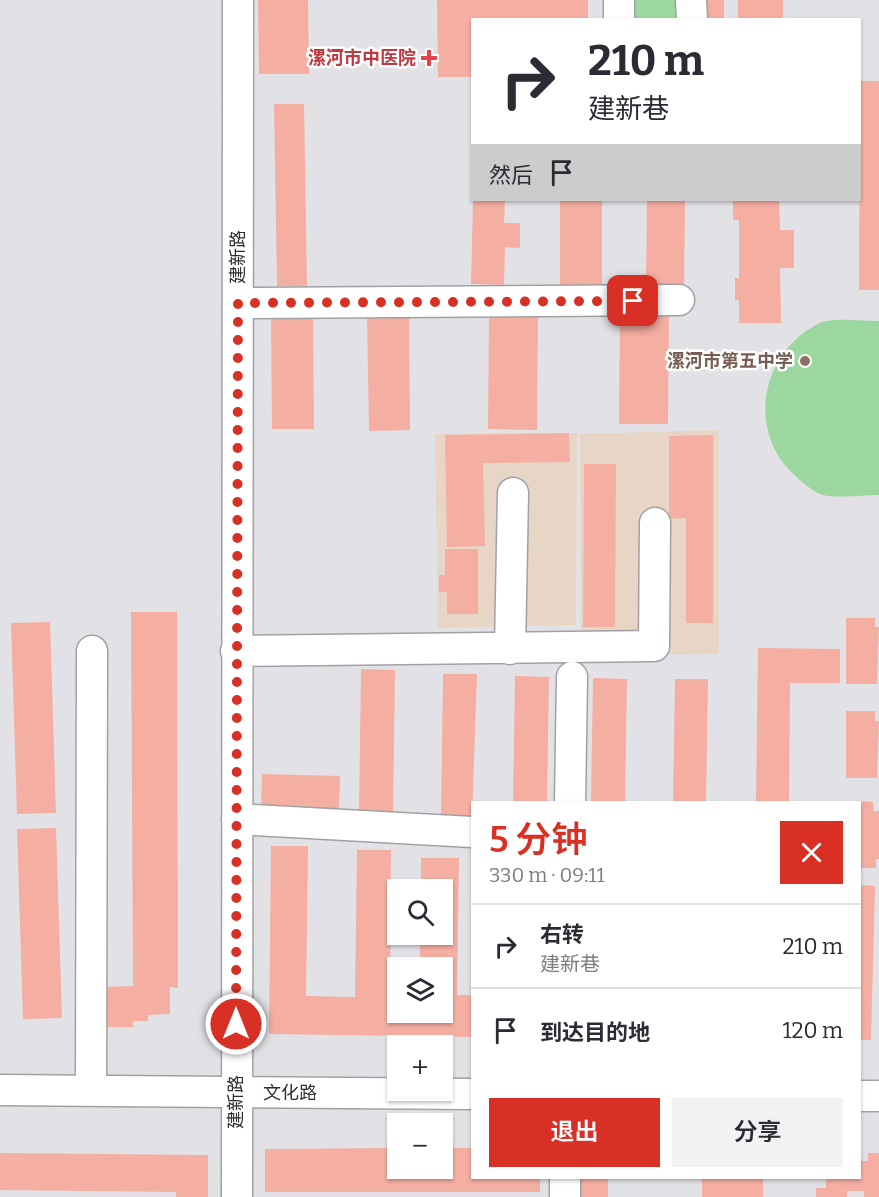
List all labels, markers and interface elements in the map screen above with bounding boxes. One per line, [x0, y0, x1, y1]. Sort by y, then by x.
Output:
text: 210 m [588, 36, 704, 86]
icon: right [489, 42, 567, 120]
place label: 漯河市中医院 [308, 47, 416, 69]
marker: 漯河市中医院 [420, 49, 438, 67]
text: 建新巷 [588, 93, 669, 125]
icon: arrive [545, 156, 578, 189]
text: 然后 [489, 162, 533, 189]
street label: 建新路 [227, 230, 249, 284]
pin [607, 275, 658, 326]
icon: arrive [616, 284, 649, 317]
place label: 漯河市第五中学 [667, 350, 793, 372]
marker: 漯河市第五中学 [798, 354, 812, 368]
text: 5 分钟 [489, 818, 587, 862]
button: close [780, 821, 843, 884]
text: 330 m · 09:11 [489, 863, 605, 887]
map controls [387, 879, 453, 1179]
button: search [387, 879, 453, 945]
text: 右转 [540, 921, 584, 948]
icon: right [489, 930, 522, 963]
text: 210 m [783, 933, 843, 960]
text: 建新巷 [540, 952, 600, 976]
button: layers [387, 957, 453, 1023]
position arrow [204, 992, 268, 1056]
icon: arrive [489, 1014, 522, 1047]
text: 120 m [783, 1017, 843, 1044]
text: 到达目的地 [540, 1019, 650, 1046]
button: + [387, 1035, 453, 1101]
street label: 建新路 [225, 1075, 247, 1129]
street label: 文化路 [263, 1082, 317, 1104]
button: 退出 [489, 1098, 660, 1167]
button: 分享 [672, 1098, 843, 1167]
button: − [387, 1113, 453, 1179]

